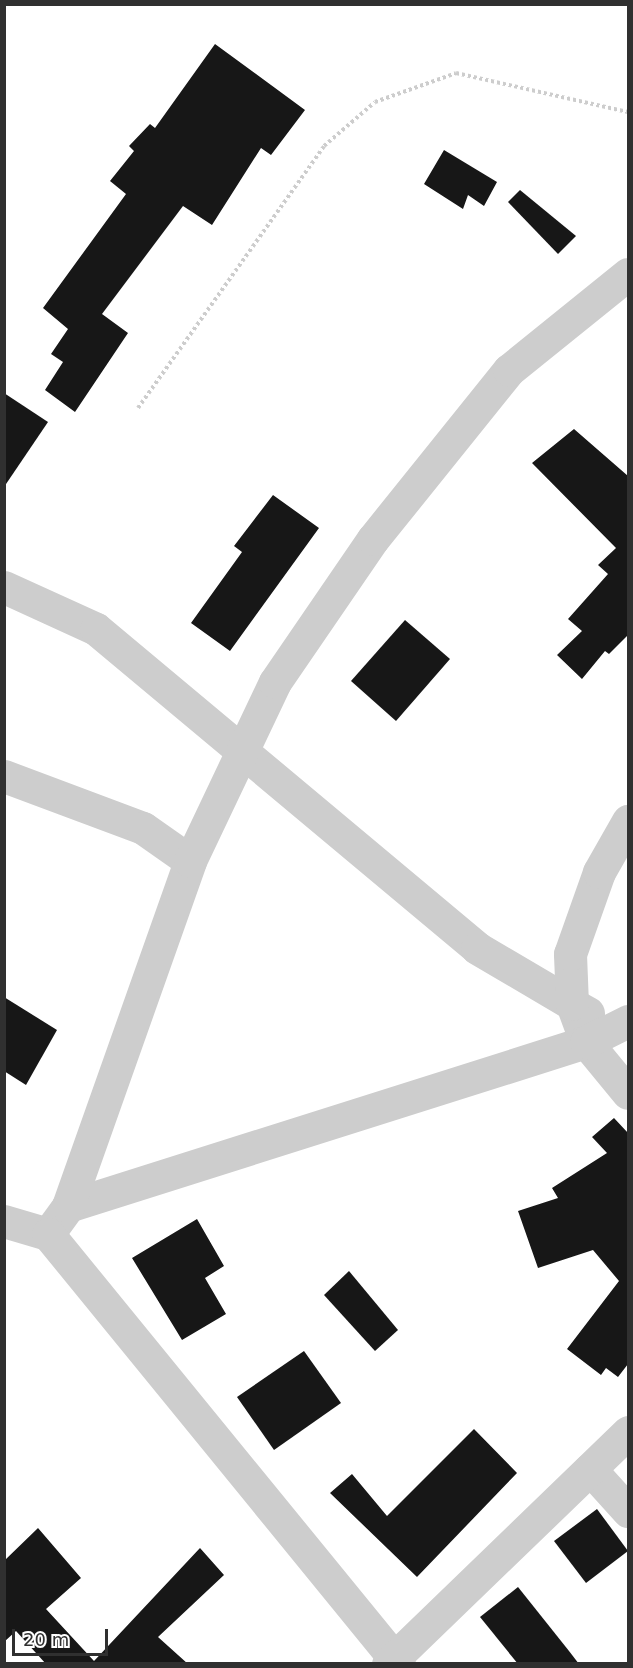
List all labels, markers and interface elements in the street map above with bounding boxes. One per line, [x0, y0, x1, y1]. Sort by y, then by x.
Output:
scale bar [15, 1617, 111, 1655]
text: 20 m [23, 1629, 69, 1650]

